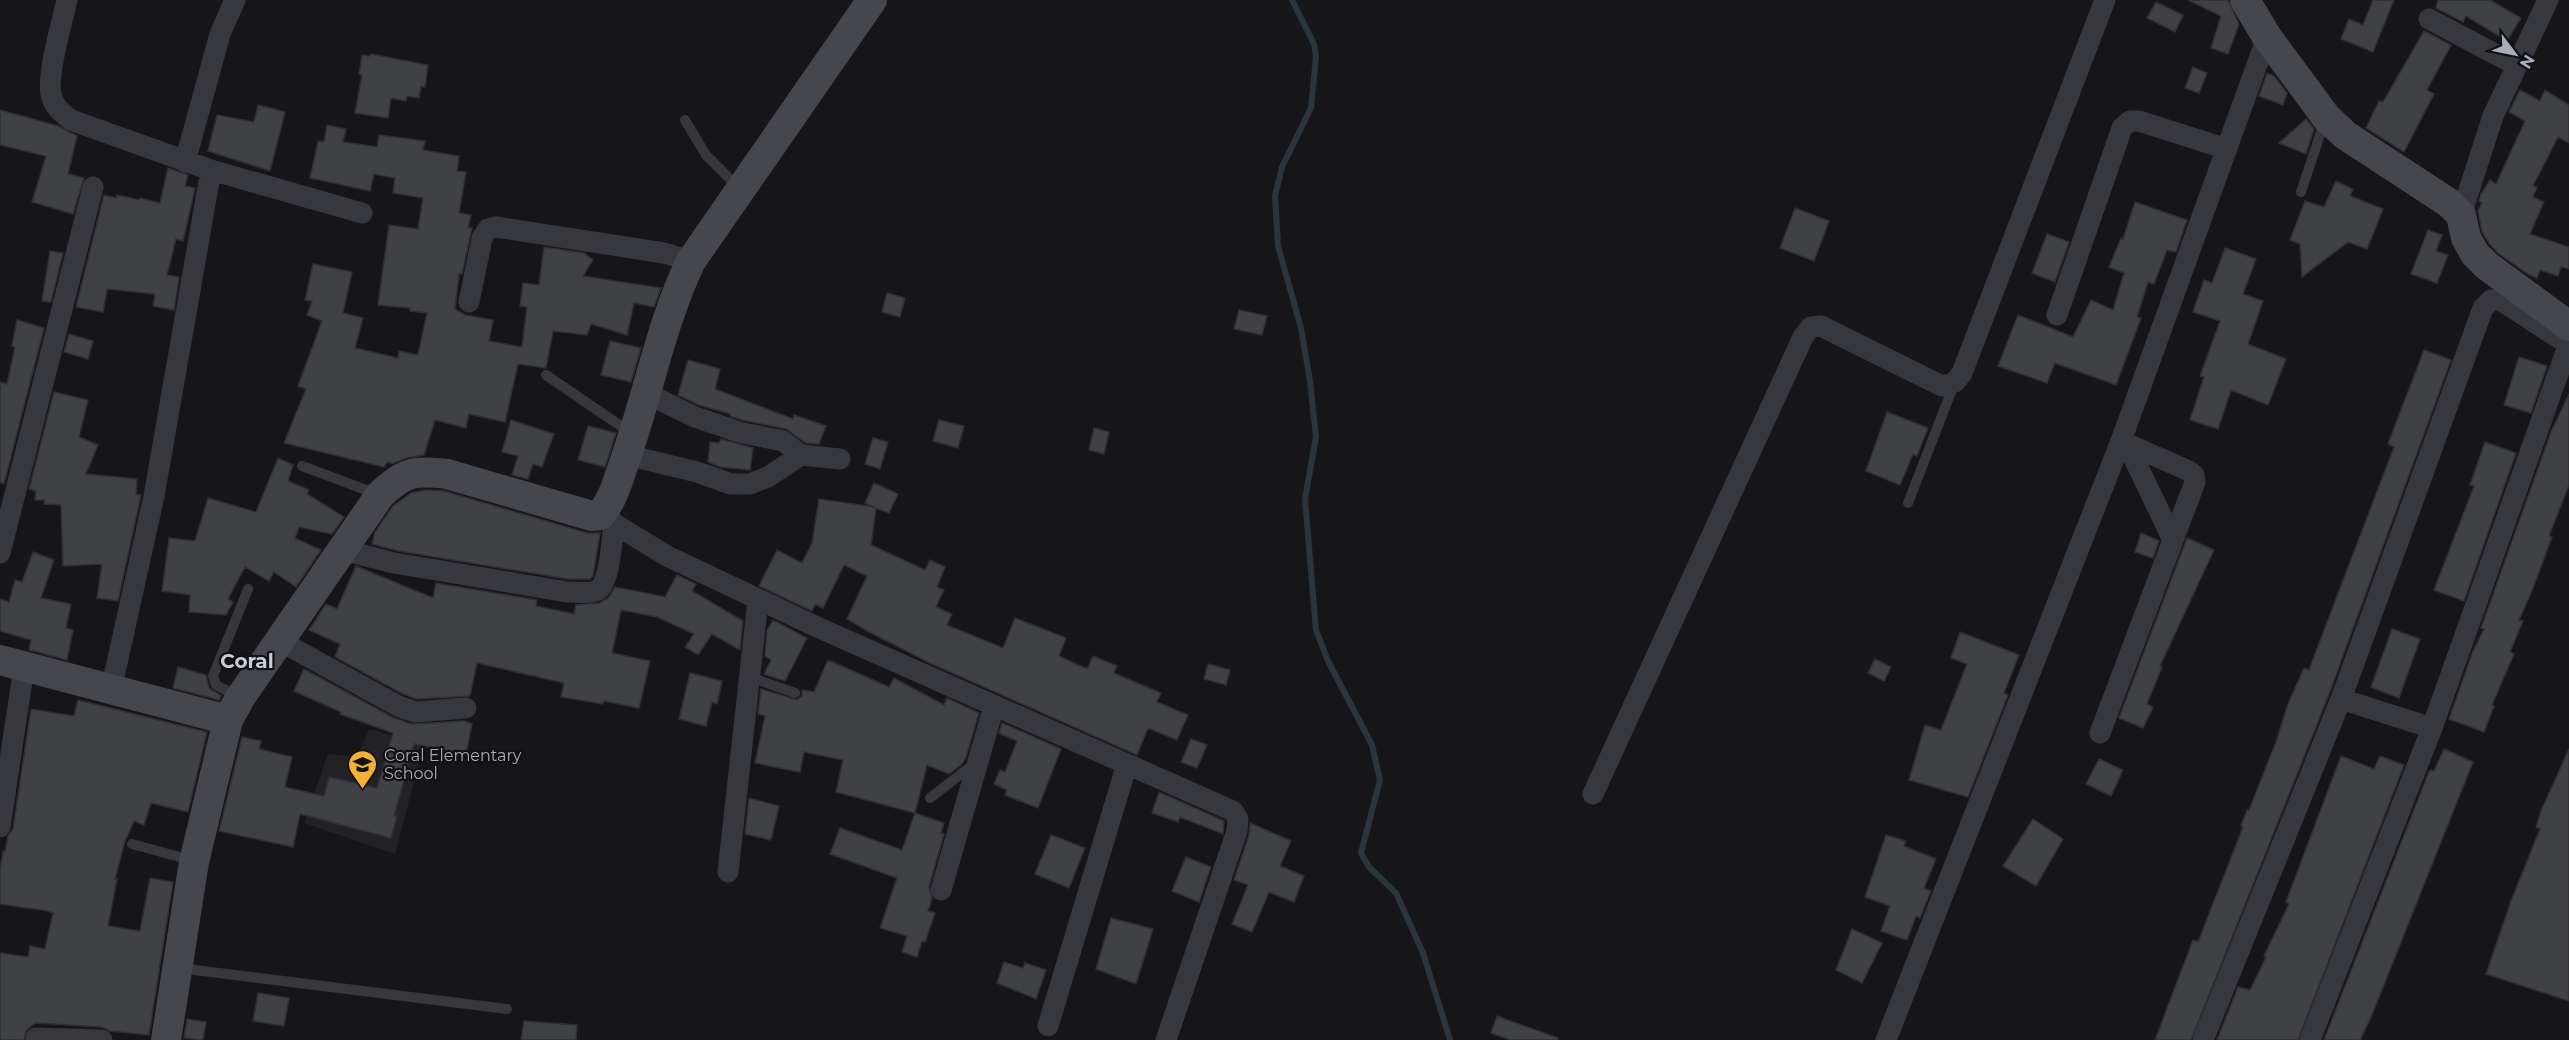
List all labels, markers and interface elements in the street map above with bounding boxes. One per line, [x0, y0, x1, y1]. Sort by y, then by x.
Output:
north arrow [2485, 24, 2545, 84]
text: N [2516, 51, 2539, 72]
district label: Coral [220, 649, 274, 673]
place label: Coral Elementary School [384, 746, 522, 783]
school or university icon: Coral Elementary School [347, 748, 379, 790]

